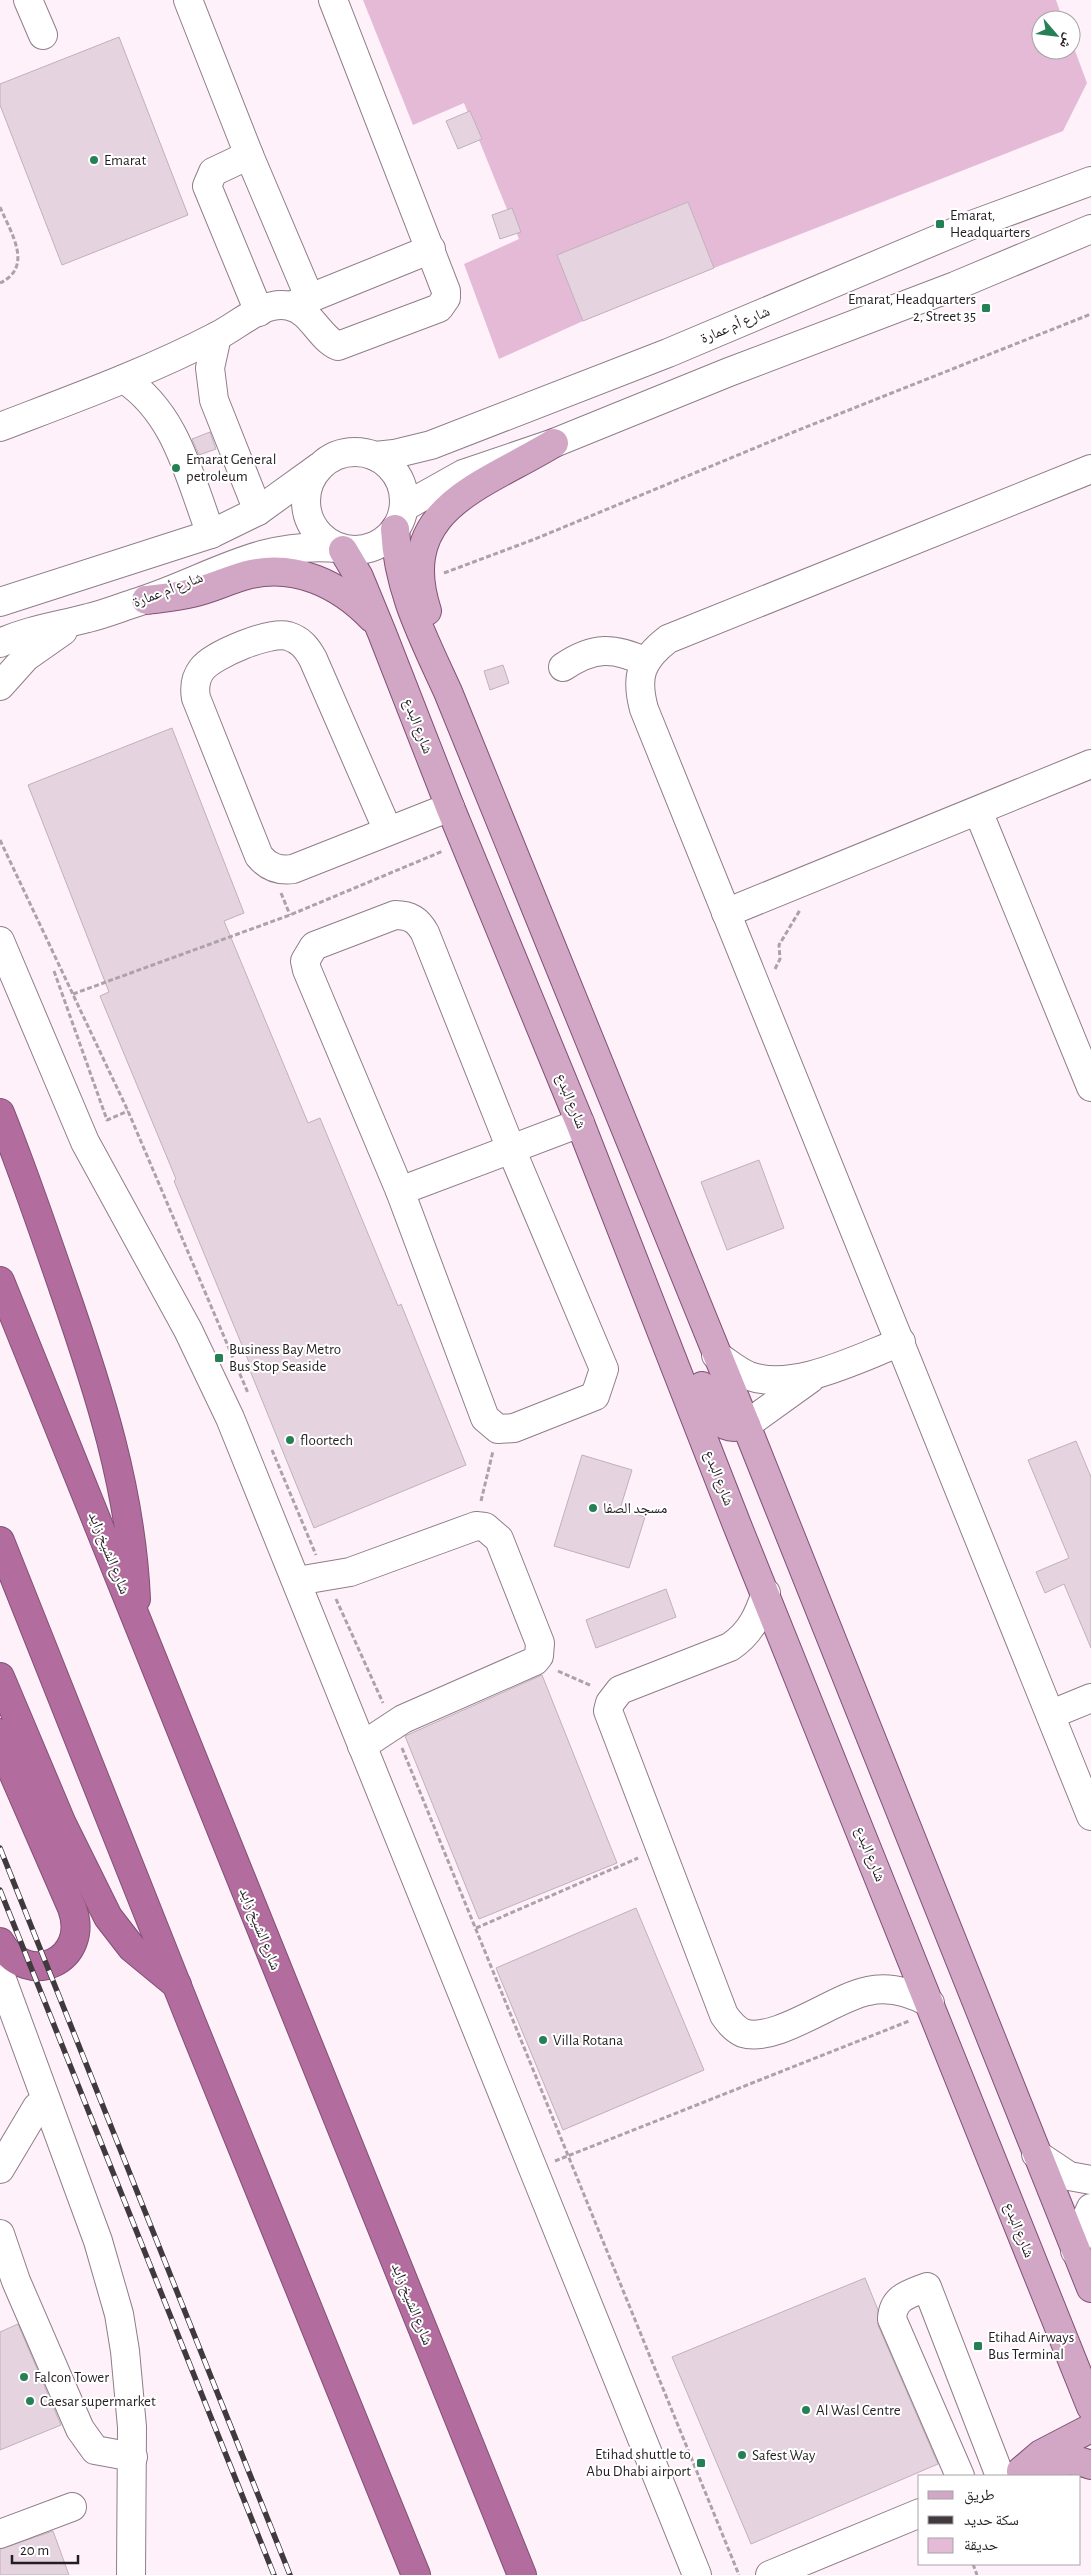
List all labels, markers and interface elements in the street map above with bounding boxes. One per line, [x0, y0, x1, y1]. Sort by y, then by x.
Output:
north arrow [1031, 10, 1081, 60]
text: ش [1056, 30, 1076, 51]
place label: Emarat [104, 153, 146, 168]
marker: Emarat [88, 154, 100, 166]
place label: Emarat, Headquarters [950, 208, 1030, 240]
marker: Emarat, Headquarters [934, 218, 946, 230]
place label: Emarat, Headquarters 2, Street 35 [848, 292, 976, 324]
street label: شارع أم عمارة [697, 302, 773, 348]
marker: Emarat, Headquarters 2, Street 35 [980, 302, 992, 314]
place label: Emarat General petroleum [186, 452, 276, 484]
marker: Emarat General petroleum [170, 462, 182, 474]
street label: شارع أم عمارة [130, 568, 206, 612]
street label: شارع البدع [399, 696, 435, 757]
street label: شارع البدع [551, 1071, 589, 1132]
place label: Business Bay Metro Bus Stop Seaside [229, 1342, 341, 1374]
marker: Business Bay Metro Bus Stop Seaside [213, 1352, 225, 1364]
place label: floortech [300, 1433, 353, 1448]
marker: floortech [284, 1434, 296, 1446]
street label: شارع البدع [700, 1448, 736, 1509]
place label: مسجد الصفا [603, 1501, 668, 1516]
marker: مسجد الصفا [587, 1502, 599, 1514]
street label: شارع الشيخ زايد [84, 1510, 132, 1597]
street label: شارع البدع [850, 1824, 888, 1885]
street label: شارع الشيخ زايد [235, 1886, 283, 1973]
place label: Villa Rotana [553, 2033, 623, 2048]
marker: Villa Rotana [537, 2034, 549, 2046]
street label: شارع البدع [999, 2200, 1037, 2261]
street label: شارع الشيخ زايد [387, 2261, 435, 2348]
place label: Etihad Airways Bus Terminal [988, 2330, 1074, 2362]
marker: Etihad Airways Bus Terminal [972, 2340, 984, 2352]
place label: Falcon Tower [34, 2370, 109, 2385]
marker: Falcon Tower [18, 2371, 30, 2383]
place label: Caesar supermarket [40, 2394, 156, 2409]
marker: Caesar supermarket [24, 2395, 36, 2407]
place label: Al Wasl Centre [816, 2403, 901, 2418]
marker: Al Wasl Centre [800, 2404, 812, 2416]
place label: Etihad shuttle to Abu Dhabi airport [586, 2447, 691, 2479]
place label: Safest Way [752, 2448, 816, 2463]
marker: Safest Way [736, 2449, 748, 2461]
marker: Etihad shuttle to Abu Dhabi airport [695, 2457, 707, 2469]
legend [918, 2475, 1081, 2565]
text: طريق [964, 2488, 995, 2505]
text: سكة حديد [964, 2513, 1019, 2528]
scale bar [12, 2532, 79, 2564]
text: حديقة [964, 2538, 999, 2553]
text: 20 m [20, 2543, 49, 2558]

